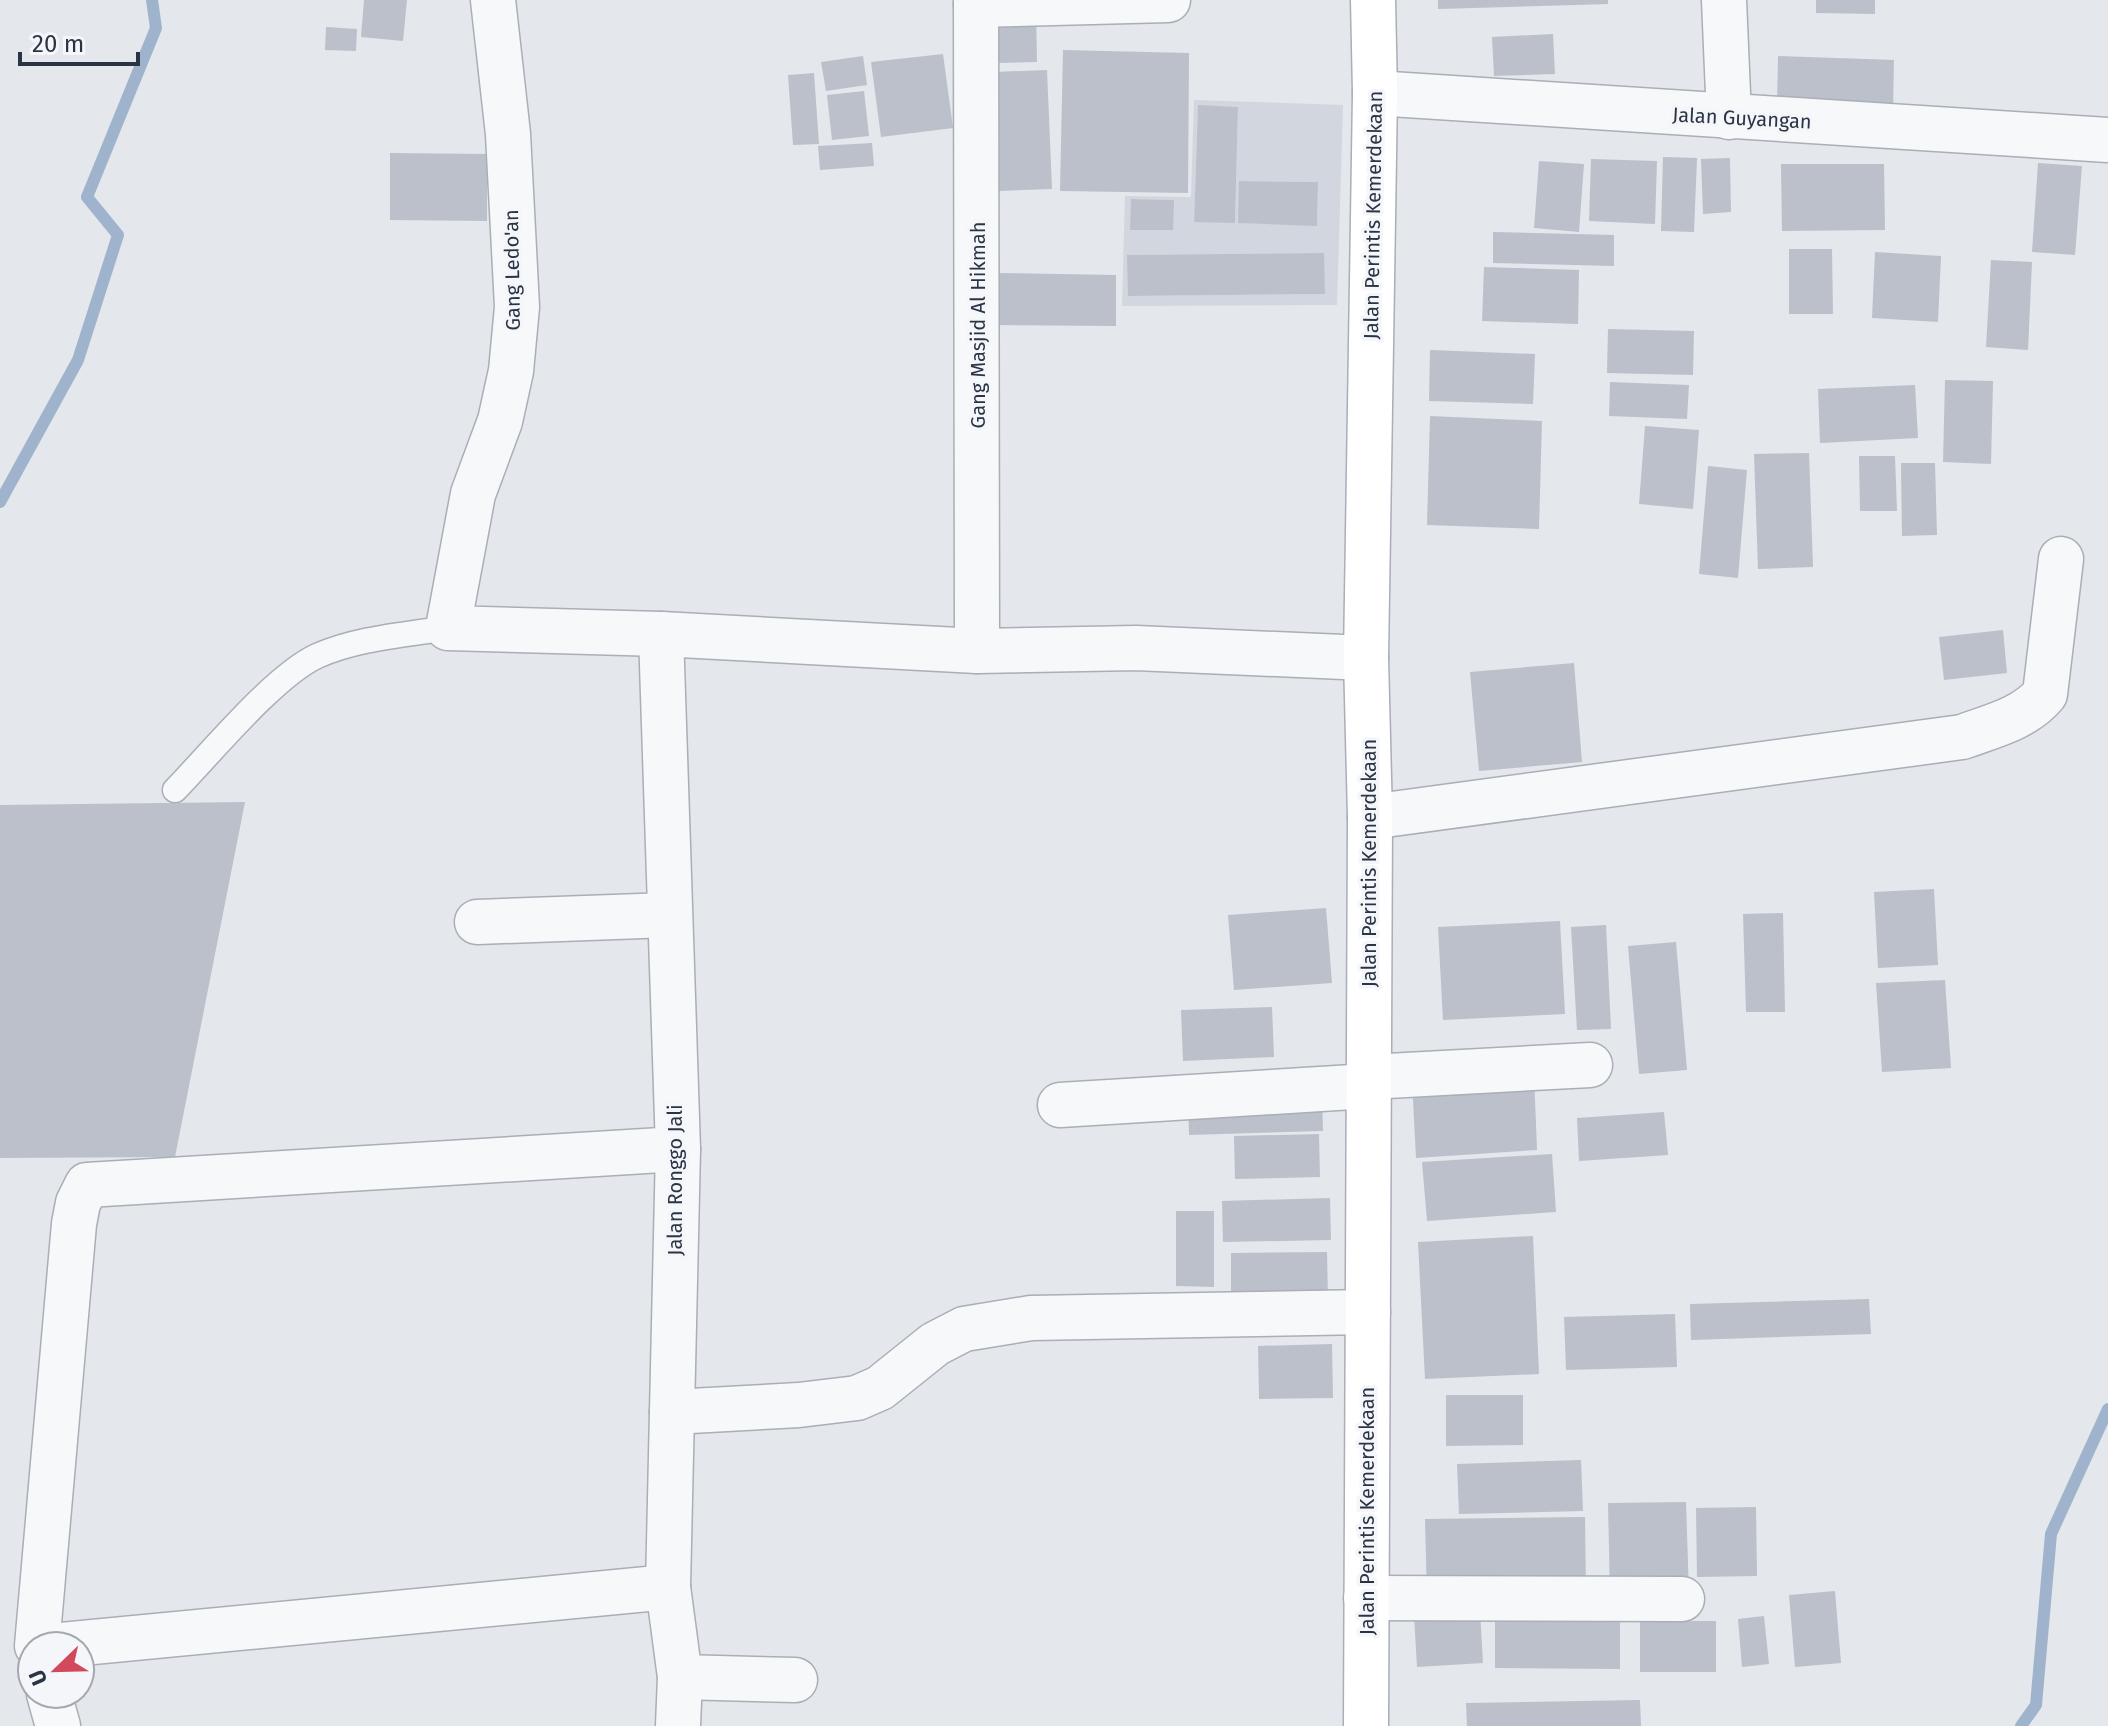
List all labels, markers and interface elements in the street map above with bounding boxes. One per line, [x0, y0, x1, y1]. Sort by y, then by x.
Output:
scale bar [20, 16, 138, 66]
text: 20 m [32, 30, 84, 58]
street label: Jalan Perintis Kemerdekaan [1359, 90, 1387, 340]
street label: Jalan Guyangan [1672, 102, 1812, 134]
street label: Gang Ledo'an [499, 209, 525, 331]
street label: Gang Masjid Al Hikmah [966, 222, 990, 428]
street label: Jalan Perintis Kemerdekaan [1357, 739, 1381, 987]
street label: Jalan Ronggo Jali [663, 1104, 687, 1256]
street label: Jalan Perintis Kemerdekaan [1355, 1387, 1379, 1635]
north arrow [16, 1630, 96, 1710]
text: U [23, 1666, 53, 1689]

